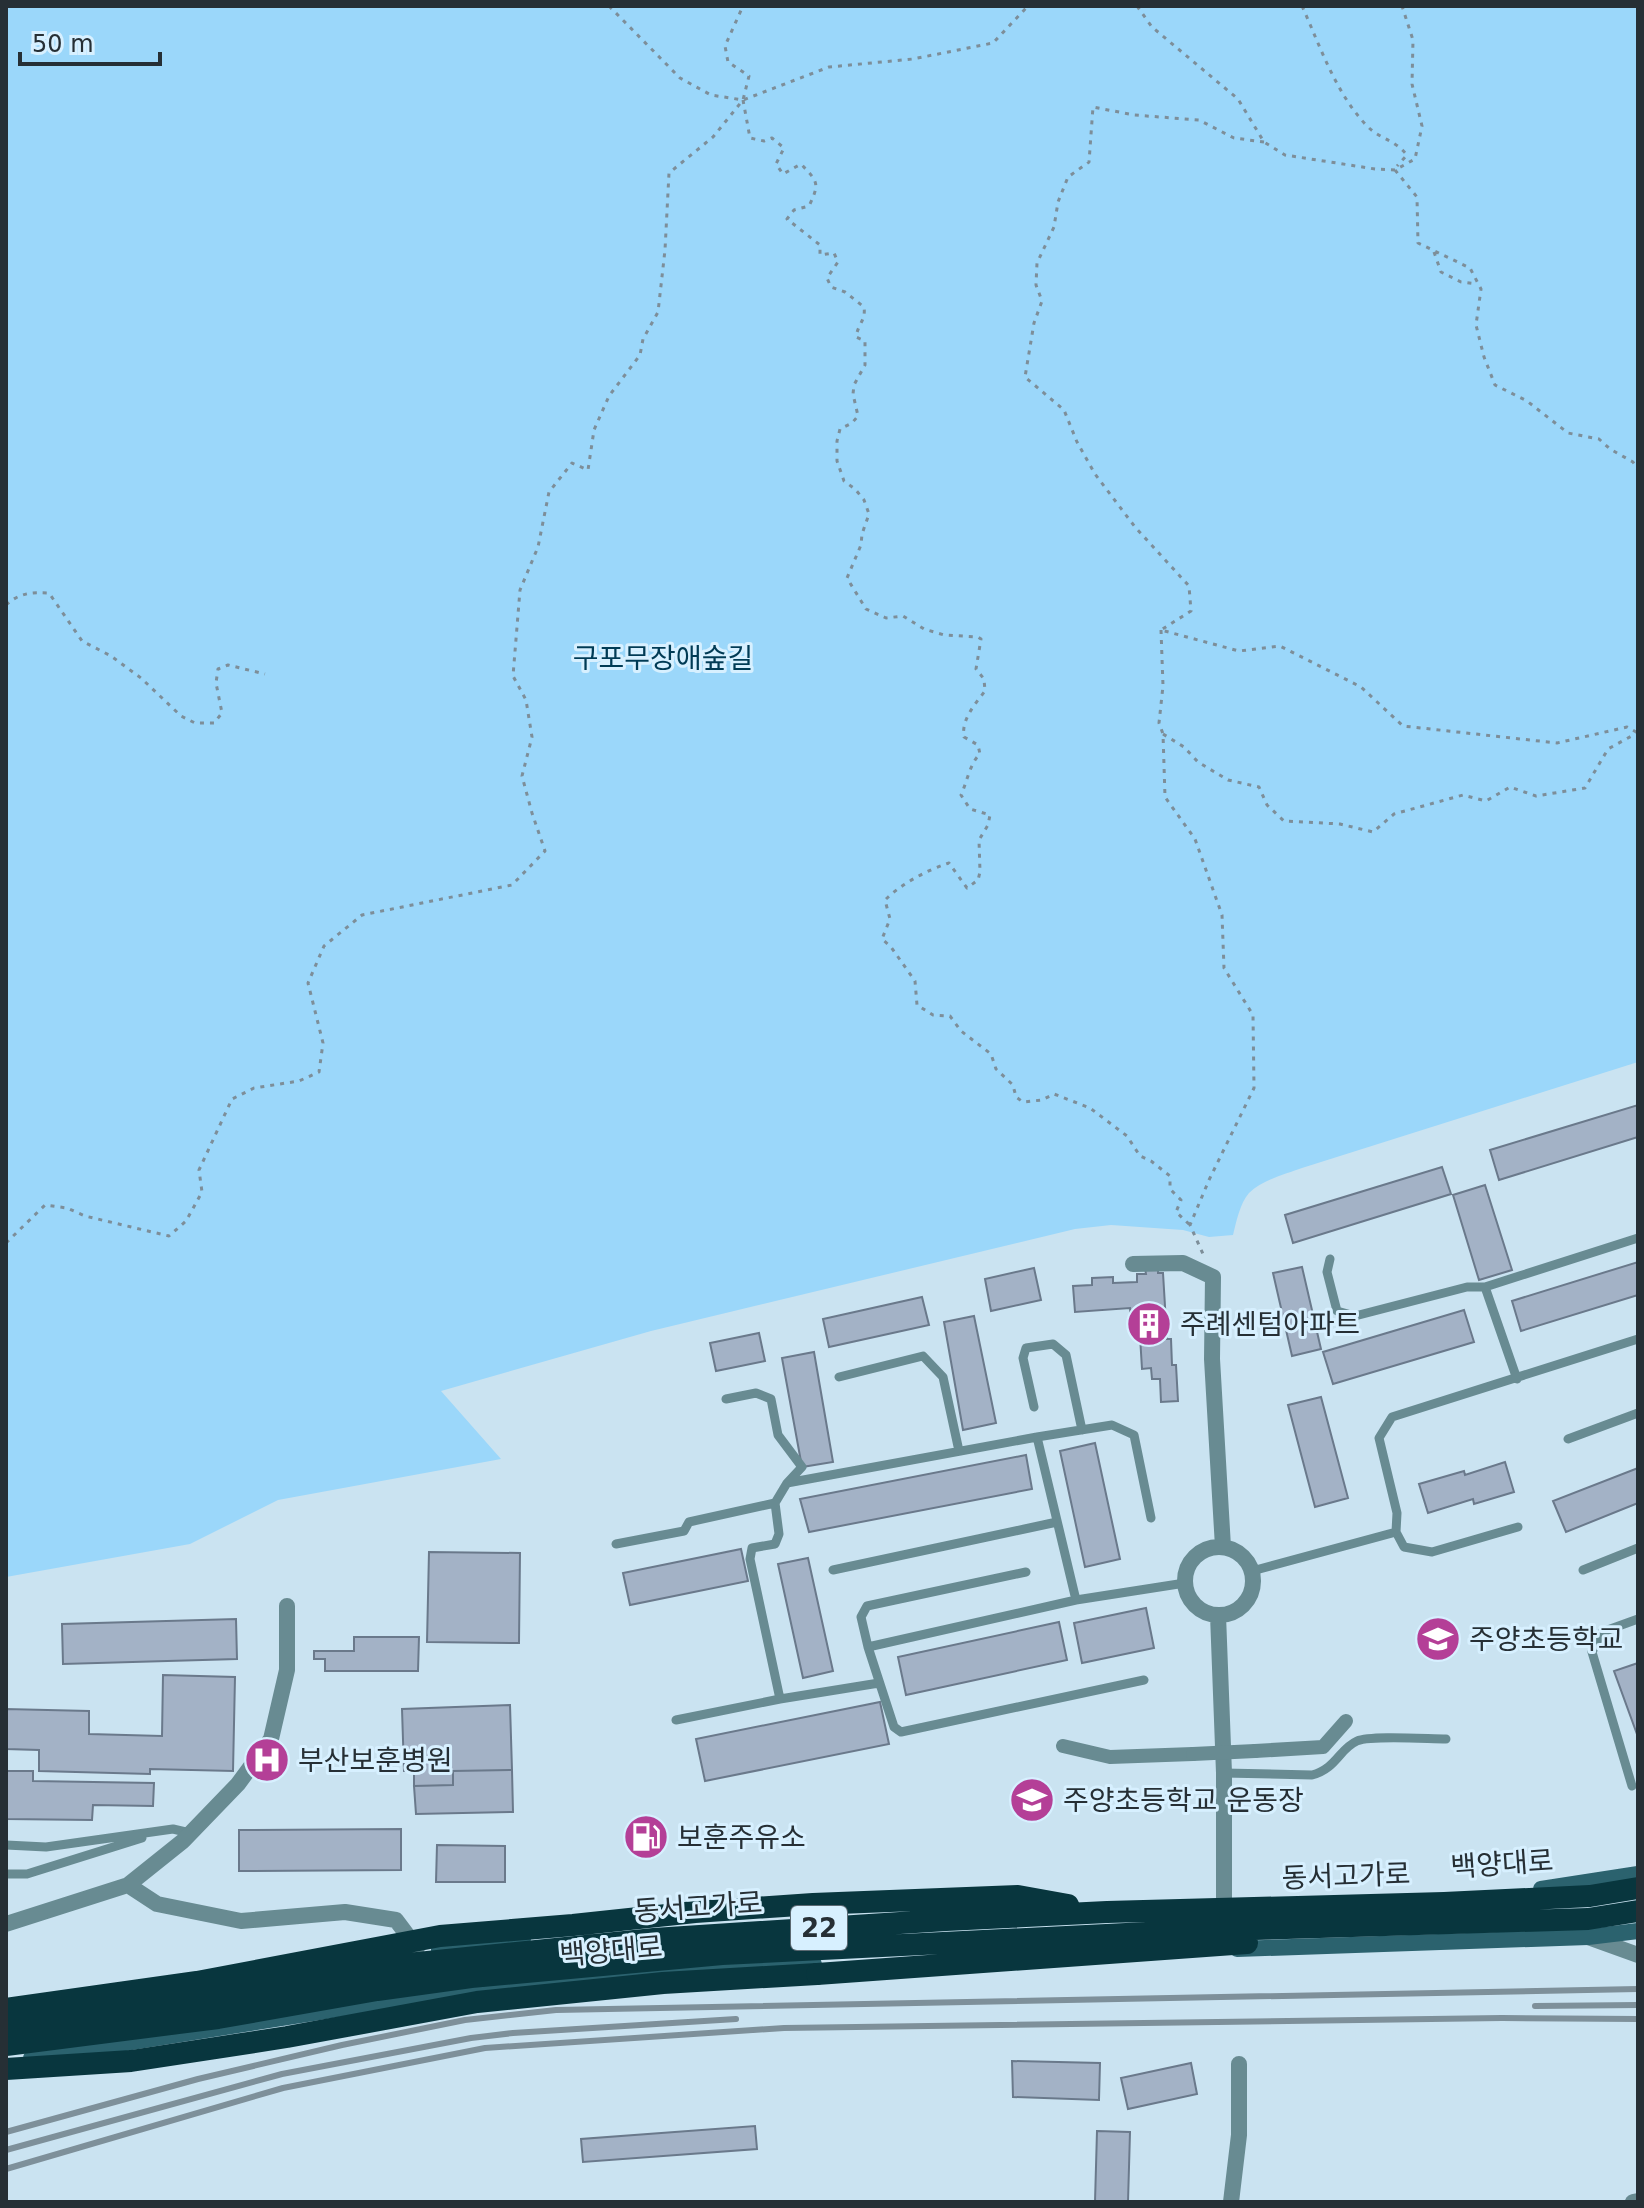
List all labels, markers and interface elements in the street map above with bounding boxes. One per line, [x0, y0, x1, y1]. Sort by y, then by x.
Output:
scale bar [20, 16, 160, 66]
text: 50 m [32, 30, 94, 58]
park label: 구포무장애숲길 [573, 642, 753, 675]
building icon: 주례센텀아파트 [1125, 1300, 1173, 1348]
place label: 주례센텀아파트 [1180, 1308, 1360, 1341]
school or university icon: 주양초등학교 [1414, 1615, 1462, 1663]
place label: 주양초등학교 [1469, 1623, 1624, 1656]
hospital icon: 부산보훈병원 [243, 1736, 291, 1784]
place label: 부산보훈병원 [298, 1744, 453, 1777]
school or university icon: 주양초등학교 운동장 [1008, 1776, 1056, 1824]
place label: 주양초등학교 운동장 [1063, 1784, 1304, 1817]
fuel station icon: 보훈주유소 [622, 1813, 670, 1861]
place label: 보훈주유소 [677, 1821, 806, 1854]
street label: 백양대로 [1449, 1844, 1555, 1884]
street label: 동서고가로 [1281, 1857, 1411, 1895]
street label: 동서고가로 [633, 1886, 763, 1928]
road number: 22 [791, 1906, 847, 1950]
street label: 백양대로 [558, 1930, 664, 1972]

